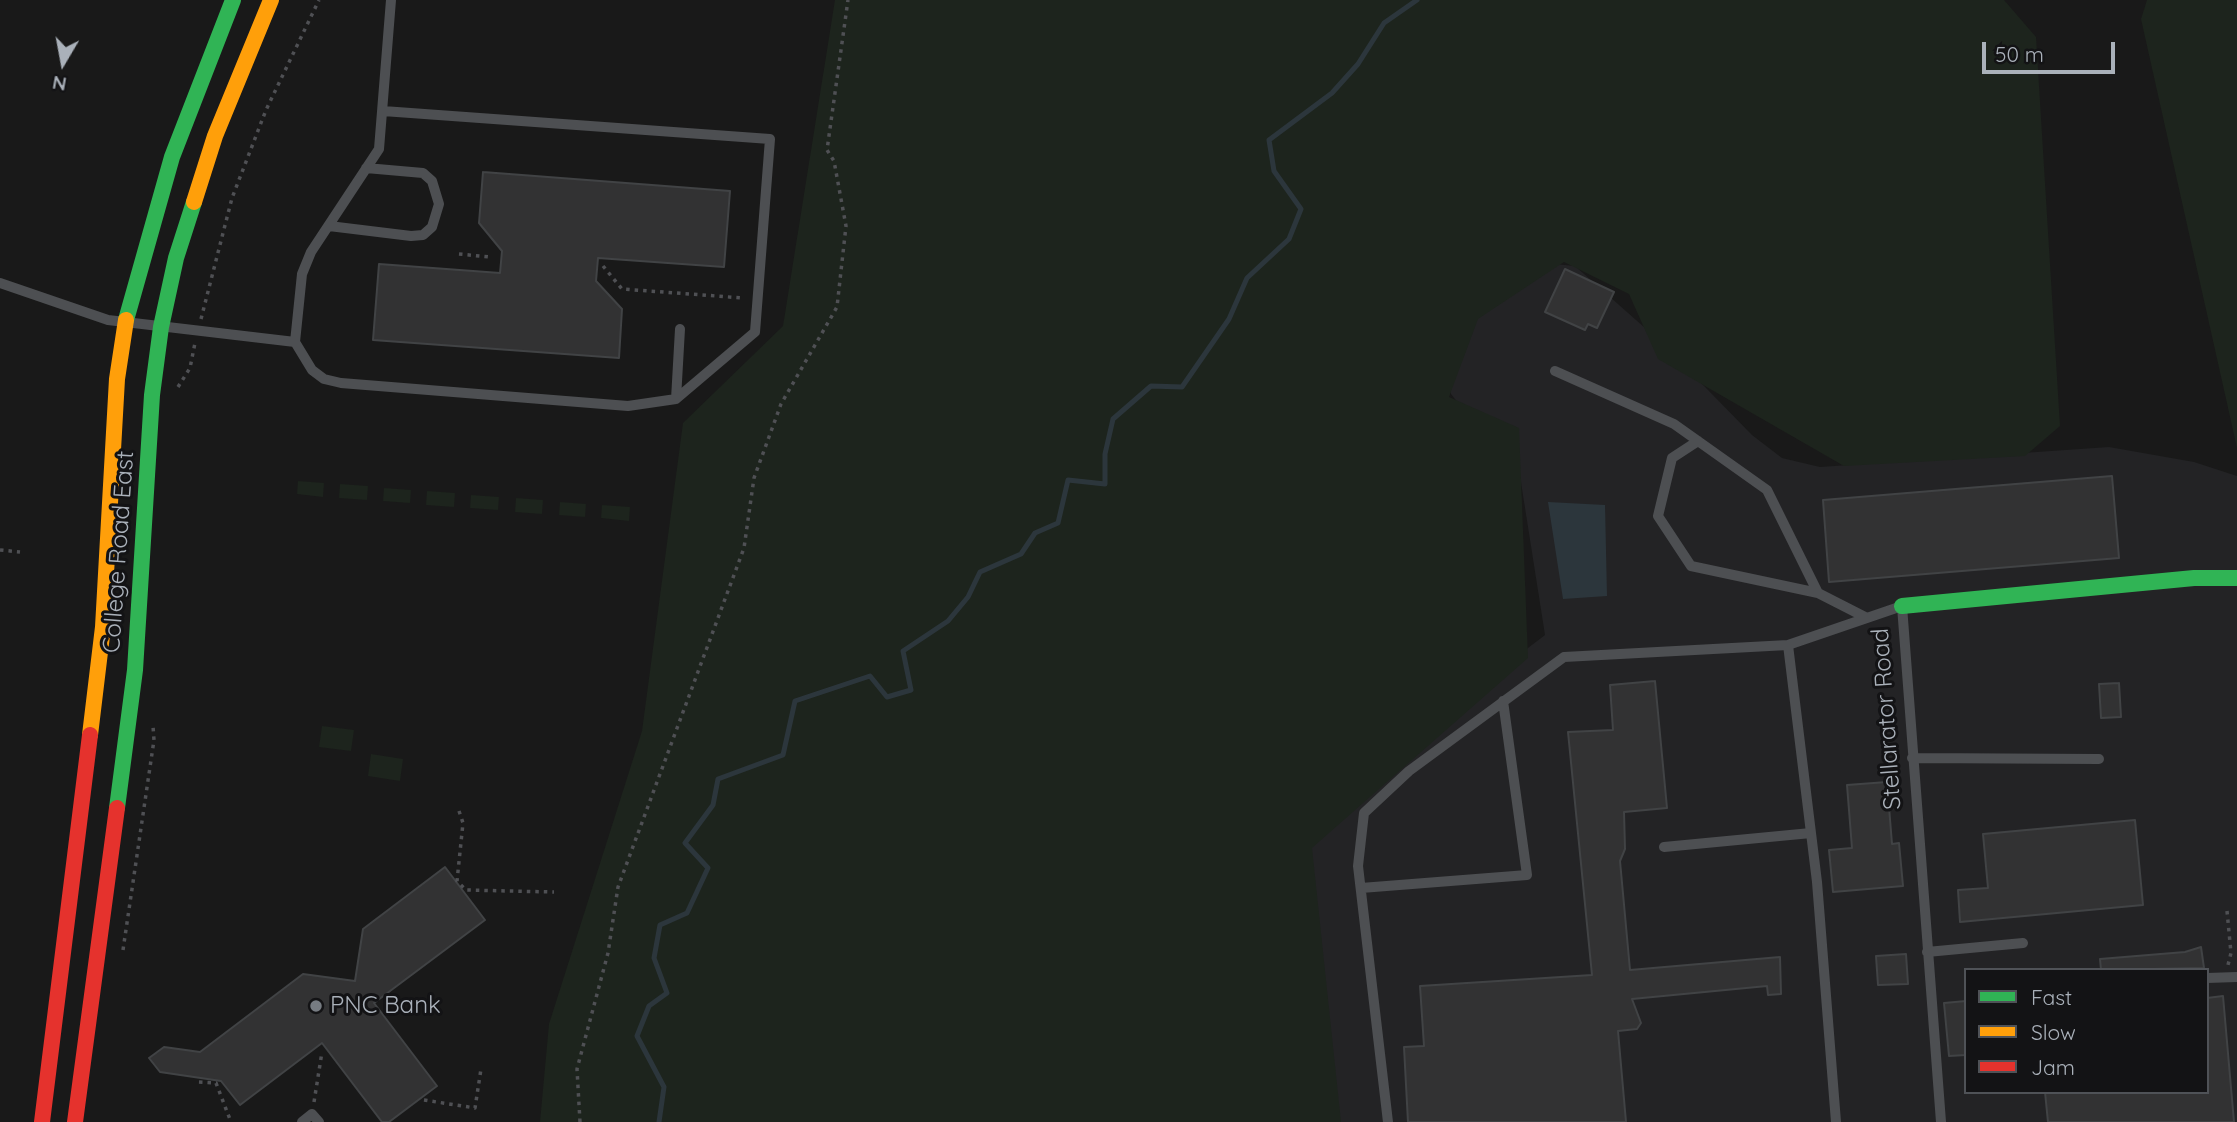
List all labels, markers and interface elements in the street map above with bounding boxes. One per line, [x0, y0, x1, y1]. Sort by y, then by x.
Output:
north arrow [28, 28, 98, 98]
scale bar [1985, 28, 2118, 72]
text: 50 m [1995, 41, 2044, 67]
text: N [50, 71, 68, 97]
street label: College Road East [98, 450, 140, 654]
street label: Stellarator Road [1866, 627, 1908, 811]
legend [1964, 968, 2209, 1094]
text: Fast [2031, 984, 2072, 1010]
place label: PNC Bank [330, 992, 441, 1020]
marker: PNC Bank [308, 998, 324, 1014]
text: Slow [2031, 1019, 2076, 1045]
text: Jam [2031, 1054, 2075, 1080]

